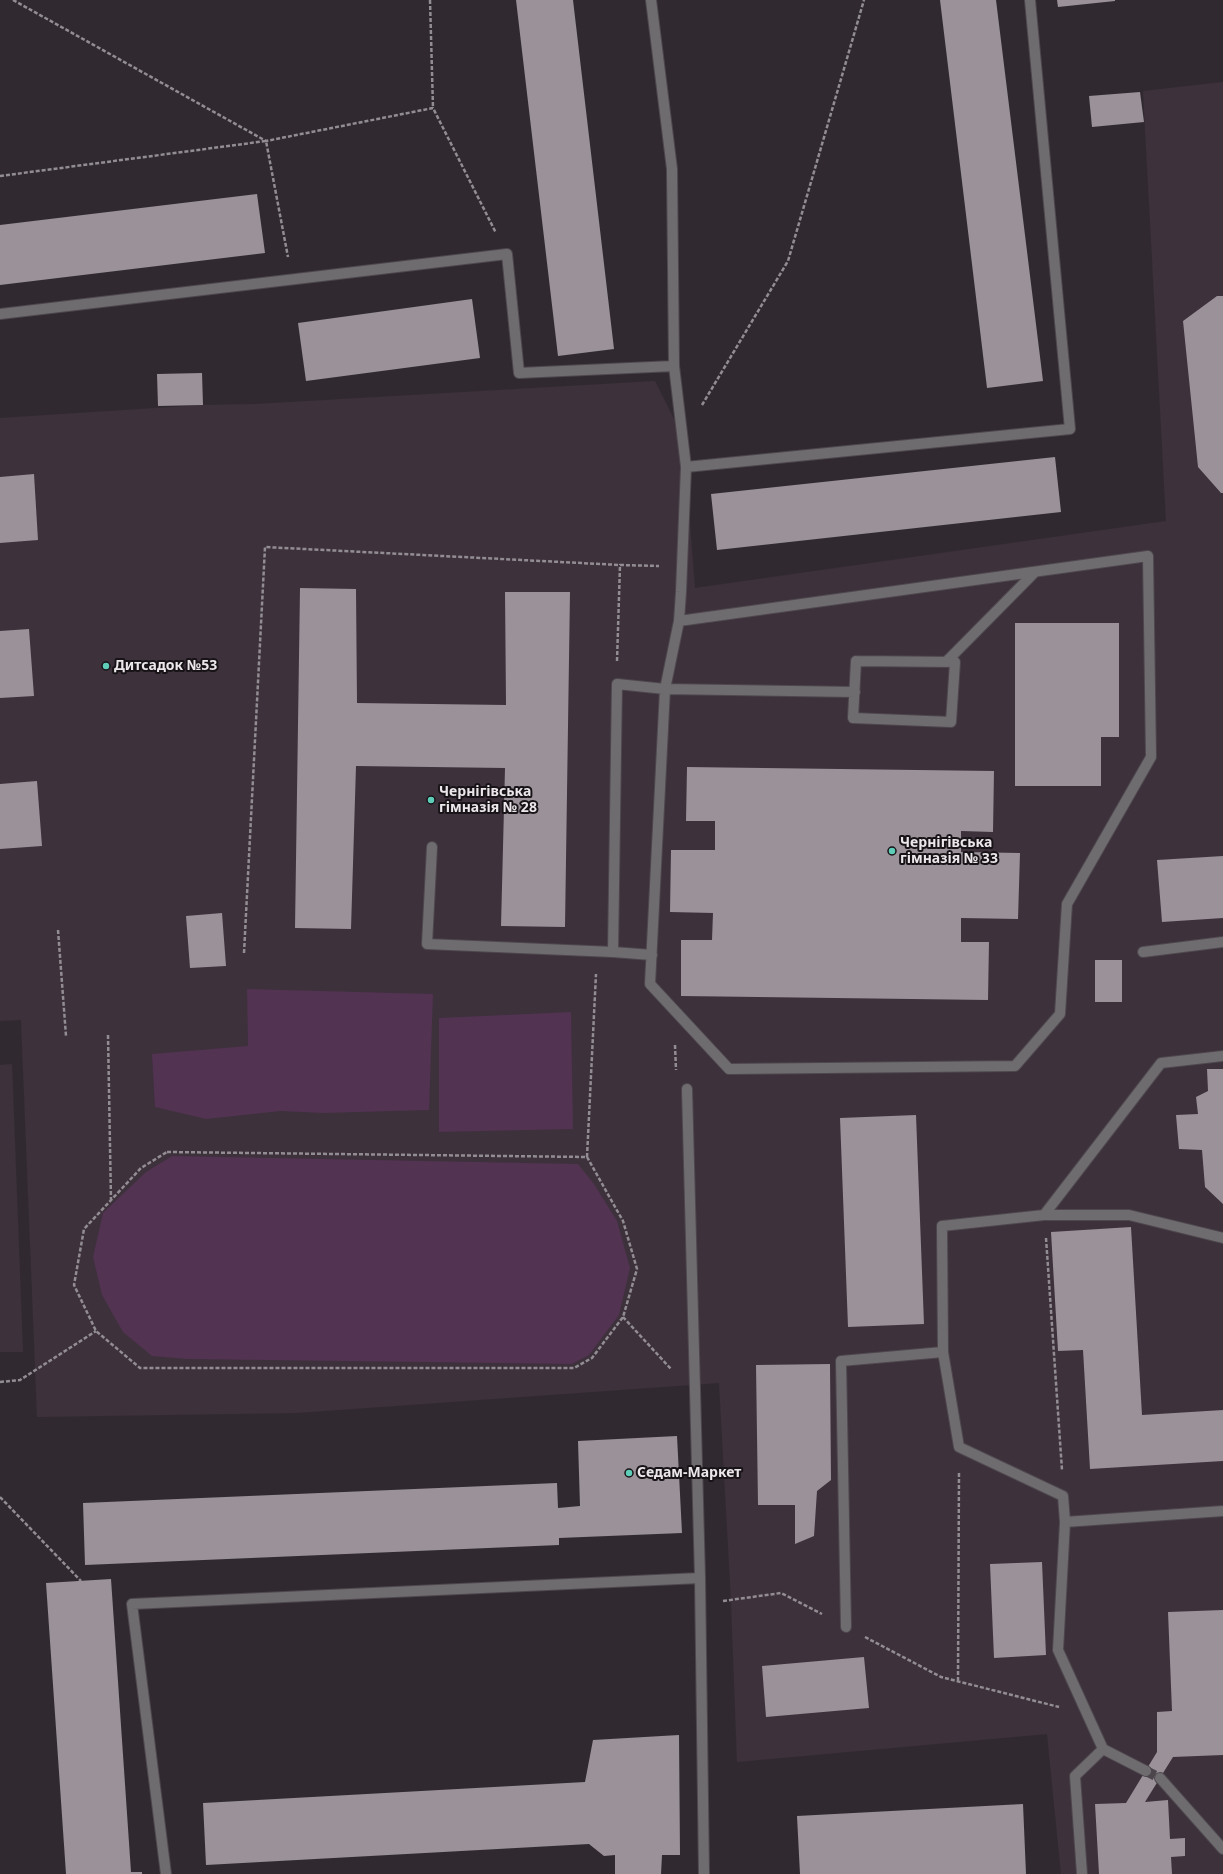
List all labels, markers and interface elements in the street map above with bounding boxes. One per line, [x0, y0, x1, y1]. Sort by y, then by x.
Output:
place label: Дитсадок №53 [114, 658, 217, 674]
marker: Дитсадок №53 [101, 661, 111, 671]
place label: Чернігівська гімназія № 28 [439, 784, 537, 816]
marker: Чернігівська гімназія № 28 [426, 795, 436, 805]
place label: Чернігівська гімназія № 33 [900, 835, 998, 868]
marker: Чернігівська гімназія № 33 [887, 846, 897, 856]
place label: Седам-Маркет [637, 1465, 741, 1481]
marker: Седам-Маркет [624, 1468, 634, 1478]

